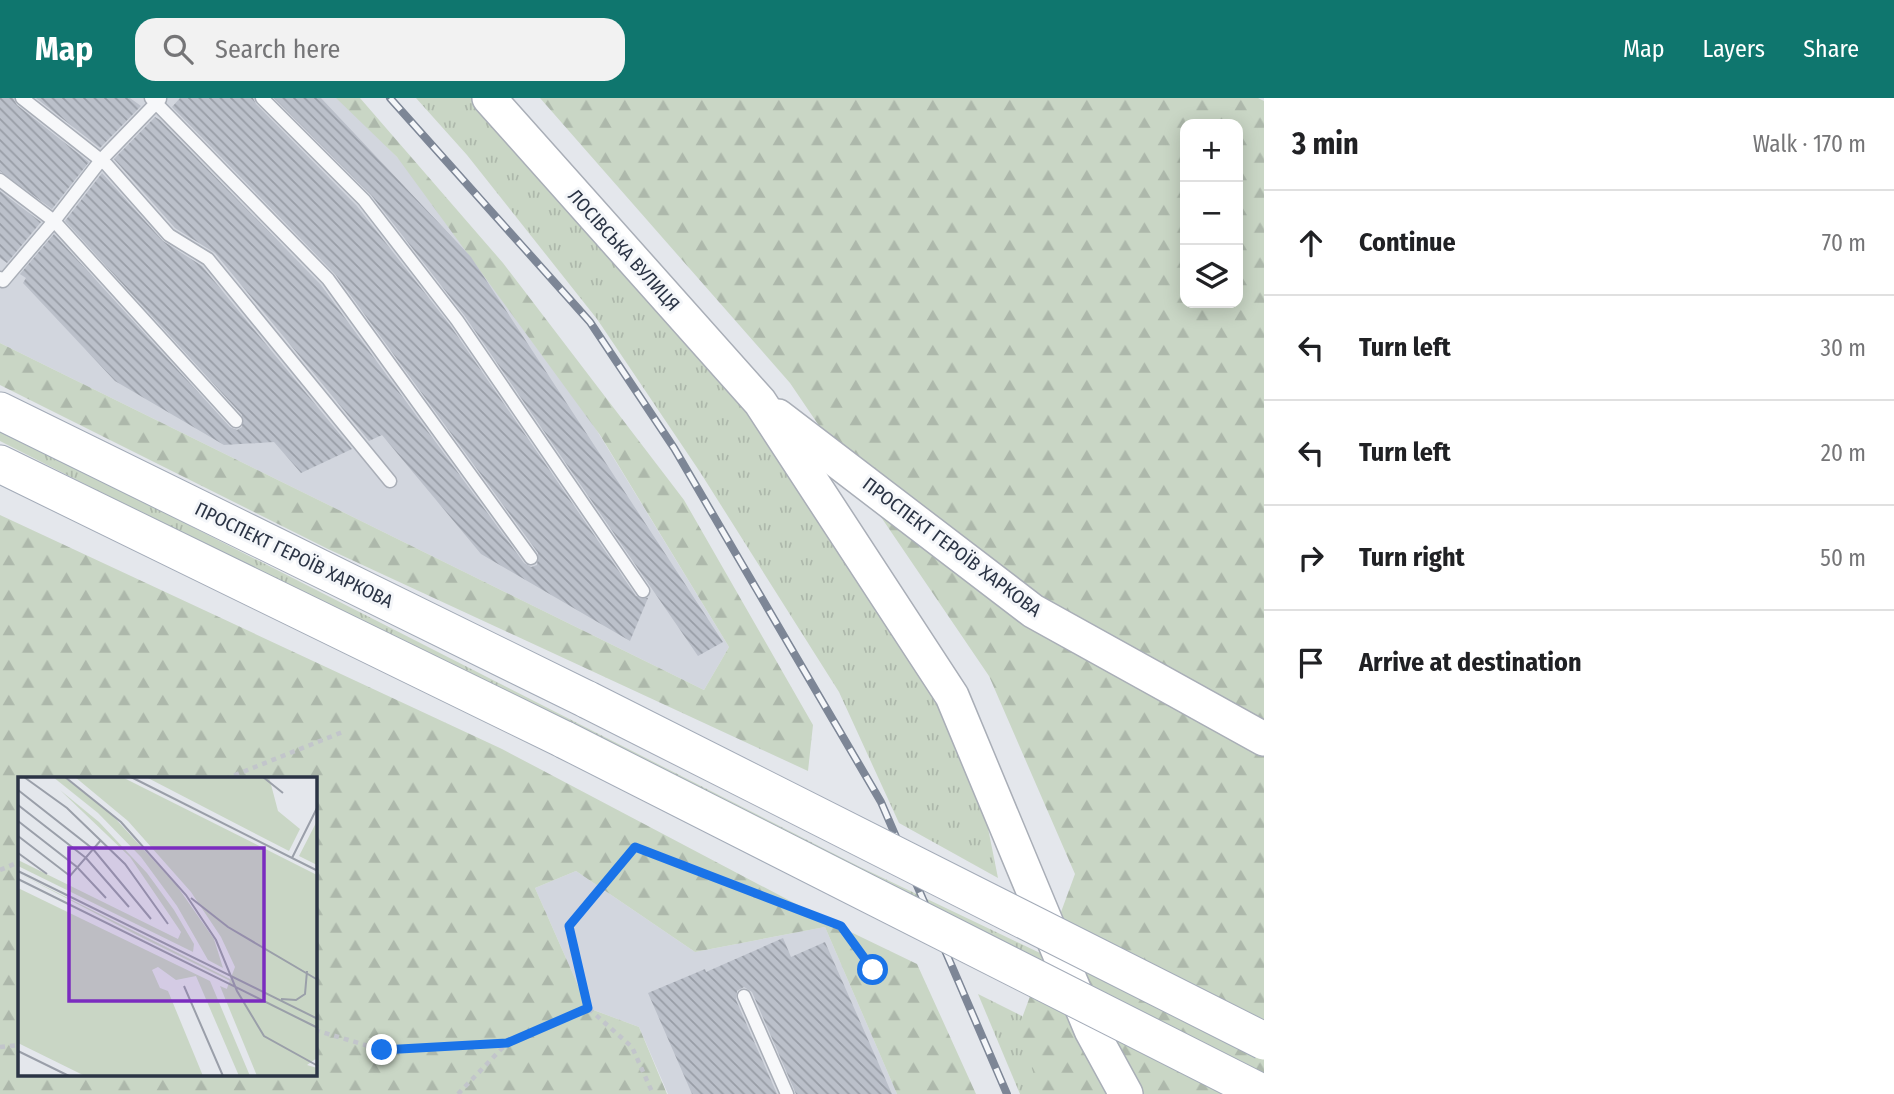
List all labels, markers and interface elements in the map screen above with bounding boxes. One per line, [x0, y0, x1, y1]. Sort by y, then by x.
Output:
search box [135, 18, 625, 81]
text: Map [35, 29, 93, 69]
icon: search [159, 30, 197, 68]
text: Search here [215, 34, 340, 65]
text: Map [1623, 35, 1665, 63]
text: Layers [1703, 35, 1765, 63]
text: Share [1803, 35, 1859, 63]
map controls [1180, 119, 1243, 308]
button: + [1180, 119, 1243, 182]
text: 3 min [1292, 126, 1359, 162]
text: Walk · 170 m [1753, 130, 1866, 158]
button: − [1180, 182, 1243, 245]
street label: ЛОСІВСЬКА ВУЛИЦЯ [563, 184, 685, 316]
icon: ahead [1292, 224, 1330, 262]
text: Continue [1359, 227, 1456, 258]
text: 70 m [1822, 229, 1866, 257]
button: layers [1180, 245, 1243, 308]
icon: left [1292, 329, 1330, 367]
text: Turn left [1359, 332, 1451, 363]
text: 30 m [1821, 334, 1866, 362]
icon: left [1292, 434, 1330, 472]
text: Turn left [1359, 437, 1451, 468]
text: 20 m [1821, 439, 1866, 467]
street label: ПРОСПЕКТ ГЕРОЇВ ХАРКОВА [858, 472, 1046, 622]
street label: ПРОСПЕКТ ГЕРОЇВ ХАРКОВА [191, 497, 397, 613]
icon: right [1292, 539, 1330, 577]
text: Turn right [1359, 542, 1465, 573]
text: 50 m [1820, 544, 1866, 572]
icon: arrive [1292, 644, 1330, 682]
text: Arrive at destination [1359, 647, 1582, 678]
inset map [18, 777, 317, 1076]
route start [857, 954, 888, 985]
route end [366, 1034, 397, 1065]

